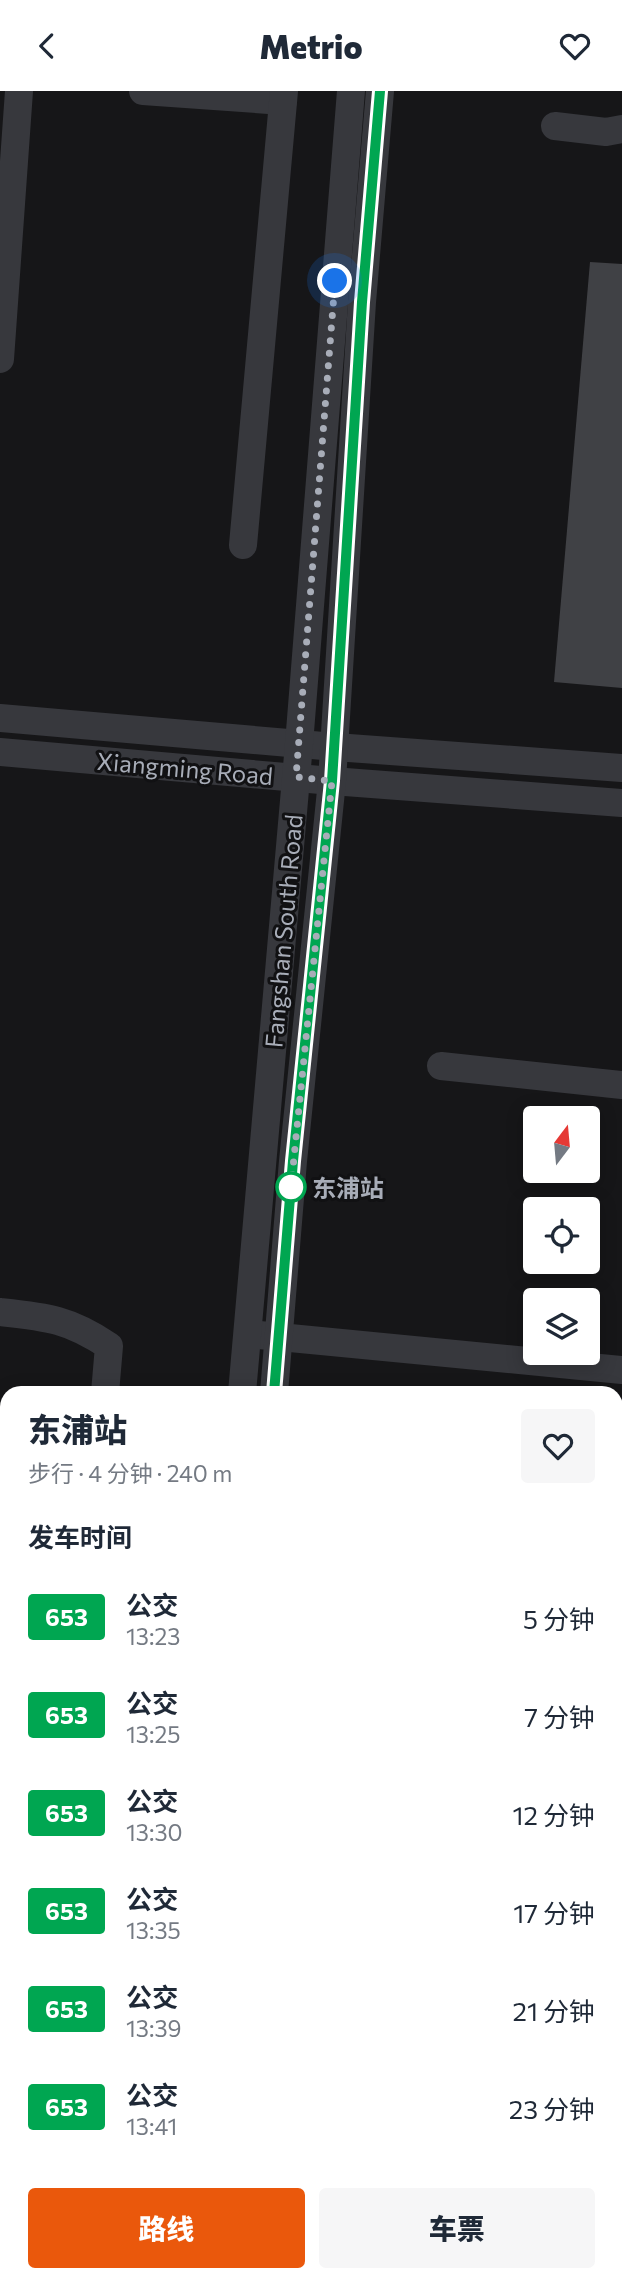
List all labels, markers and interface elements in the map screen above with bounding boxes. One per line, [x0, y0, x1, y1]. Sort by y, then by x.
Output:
text: Metrio [259, 26, 363, 66]
icon: back [28, 27, 66, 65]
icon: heart [556, 27, 594, 65]
your location [317, 263, 352, 298]
street label: Xiangming Road [96, 746, 274, 790]
street label: Fangshan South Road [258, 813, 308, 1049]
north arrow [523, 1106, 600, 1183]
map controls [523, 1106, 600, 1365]
marker: 东浦站 [276, 1172, 306, 1202]
place label: 东浦站 [312, 1173, 384, 1202]
button: locate [523, 1197, 600, 1274]
button: layers [523, 1288, 600, 1365]
text: 东浦站 [28, 1408, 127, 1449]
button: heart [521, 1409, 595, 1483]
text: 步行 · 4 分钟 · 240 m [28, 1459, 232, 1487]
text: 发车时间 [28, 1521, 132, 1552]
text: 公交 [126, 1589, 178, 1620]
text: 653 [45, 1602, 88, 1631]
text: 5 分钟 [523, 1603, 595, 1634]
text: 13:23 [126, 1622, 180, 1650]
text: 公交 [126, 1687, 178, 1718]
text: 653 [45, 1700, 88, 1729]
text: 7 分钟 [524, 1701, 595, 1732]
text: 13:25 [126, 1720, 180, 1748]
text: 公交 [126, 1785, 178, 1816]
text: 653 [45, 1798, 88, 1827]
text: 12 分钟 [512, 1799, 595, 1830]
text: 13:30 [126, 1818, 183, 1846]
text: 公交 [126, 1883, 178, 1914]
text: 653 [45, 1896, 88, 1925]
text: 17 分钟 [513, 1897, 595, 1928]
text: 13:35 [126, 1916, 181, 1944]
text: 公交 [126, 1981, 178, 2012]
text: 653 [45, 1994, 88, 2023]
text: 21 分钟 [512, 1995, 595, 2026]
text: 13:39 [126, 2014, 181, 2042]
text: 公交 [126, 2079, 178, 2110]
text: 653 [45, 2092, 88, 2121]
text: 23 分钟 [509, 2093, 595, 2124]
text: 13:41 [126, 2112, 177, 2140]
button: 路线 [28, 2188, 305, 2268]
button: 车票 [319, 2188, 595, 2268]

